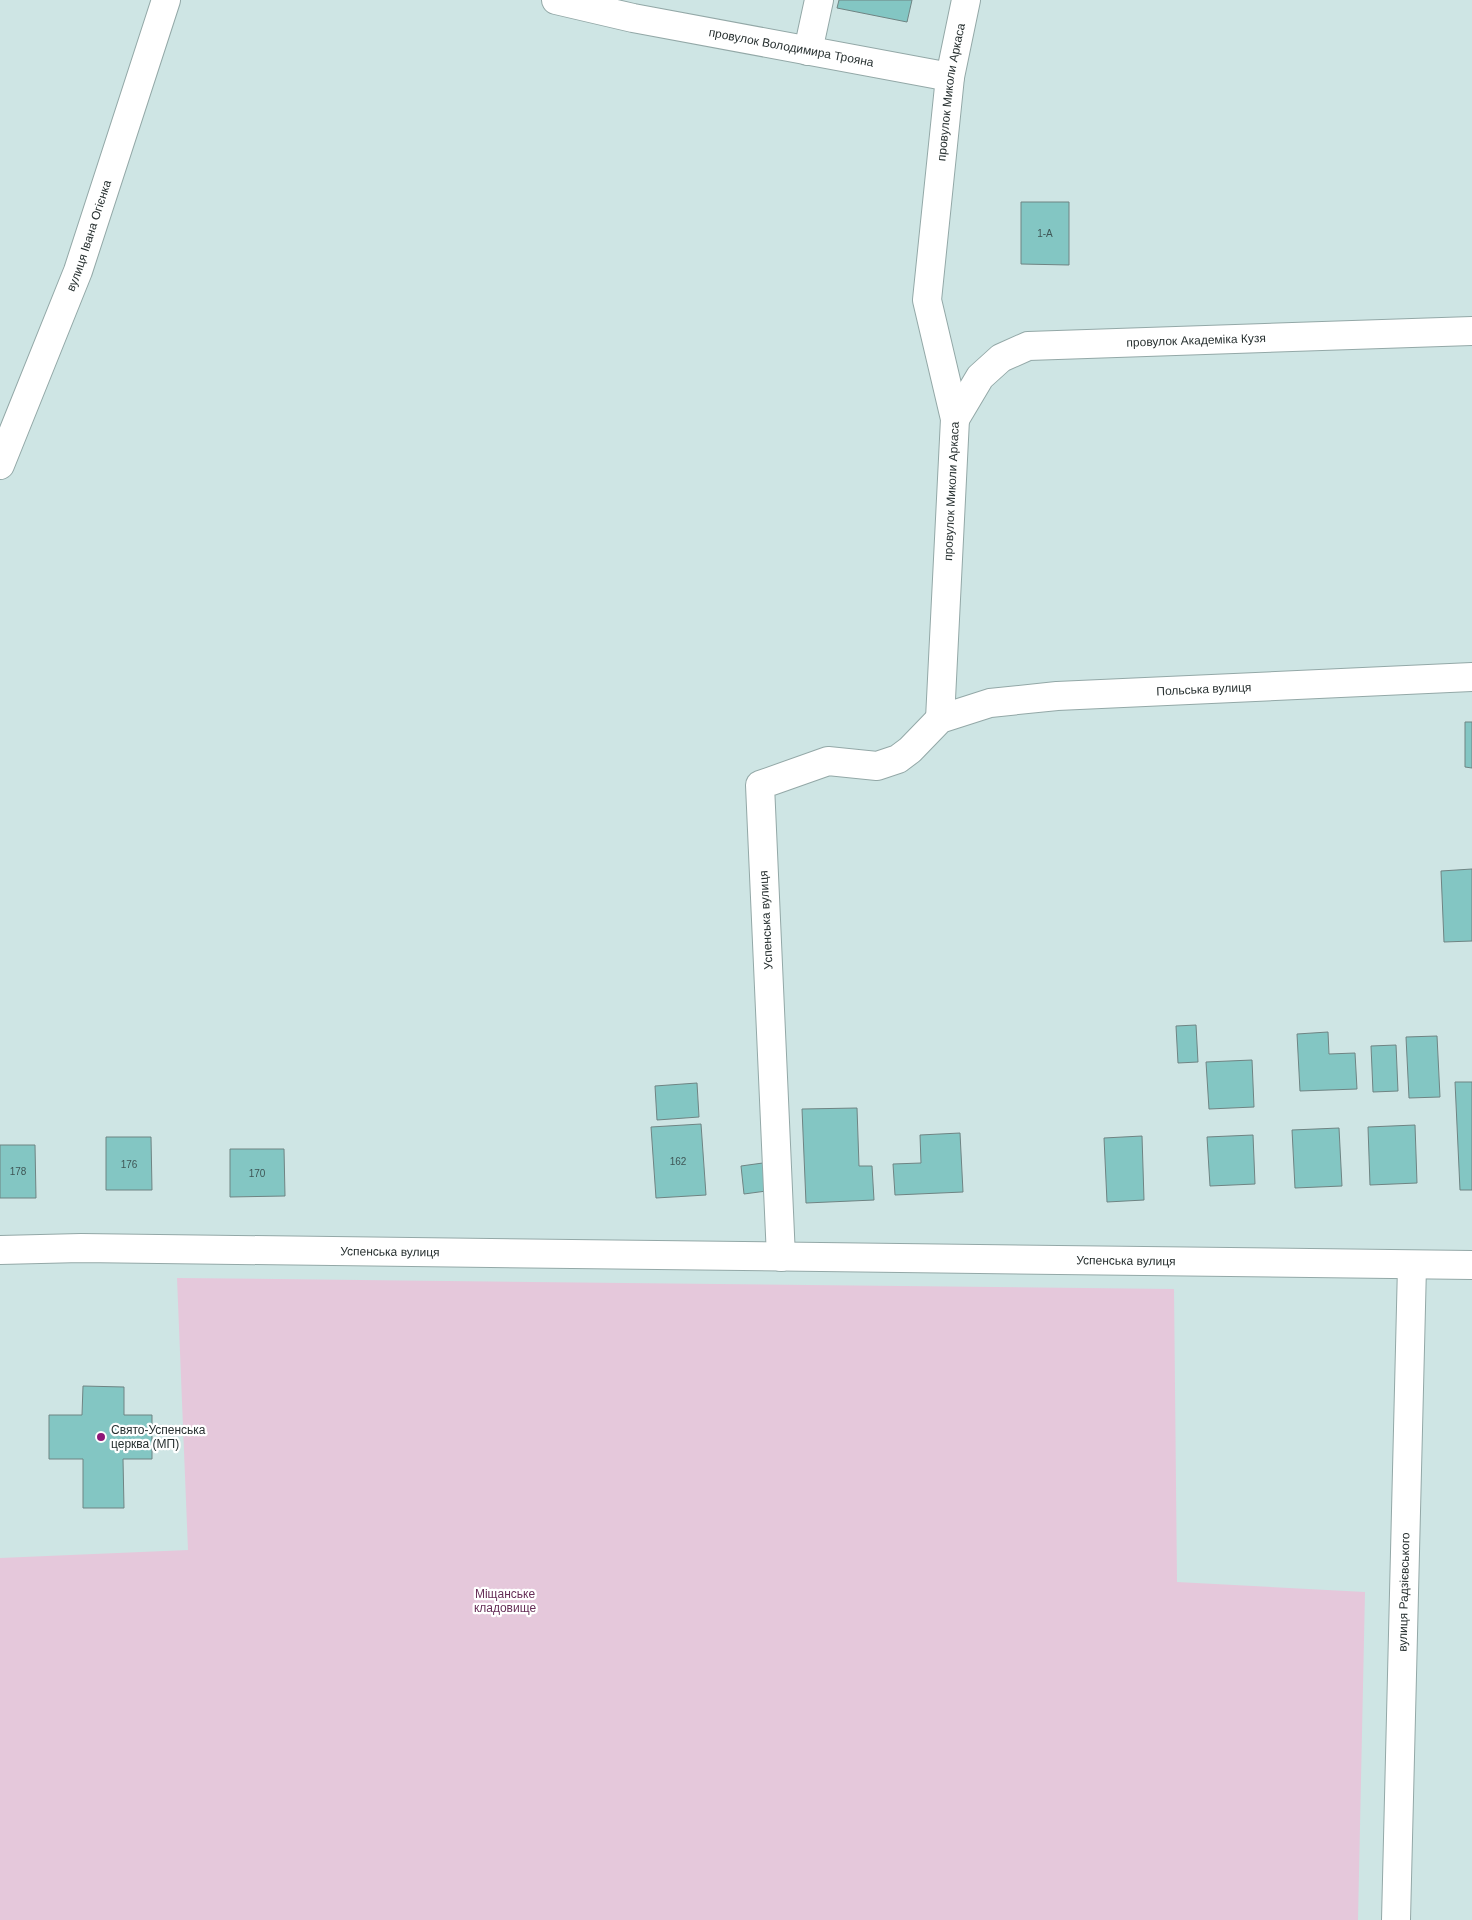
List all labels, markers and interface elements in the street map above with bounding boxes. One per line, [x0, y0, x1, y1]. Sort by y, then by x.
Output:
street label: провулок Миколи Аркаса [934, 22, 968, 162]
street label: провулок Володимира Трояна [708, 25, 875, 70]
street label: вулиця Івана Огієнка [64, 178, 114, 293]
house number: 1-А [1037, 228, 1053, 239]
street label: провулок Академіка Кузя [1126, 331, 1266, 350]
street label: провулок Миколи Аркаса [941, 421, 962, 561]
street label: Польська вулиця [1156, 680, 1252, 698]
street label: Успенська вулиця [756, 870, 776, 970]
house number: 162 [670, 1156, 687, 1167]
house number: 176 [121, 1159, 138, 1170]
house number: 178 [10, 1166, 27, 1177]
house number: 170 [249, 1168, 266, 1179]
street label: Успенська вулиця [340, 1244, 440, 1259]
street label: Успенська вулиця [1076, 1253, 1176, 1268]
place label: Свято-Успенська церква (МП) [111, 1423, 206, 1451]
marker: Свято-Успенська церква (МП) [95, 1431, 107, 1443]
street label: вулиця Радзієвського [1396, 1532, 1412, 1652]
park label: Міщанське кладовище [474, 1587, 536, 1615]

